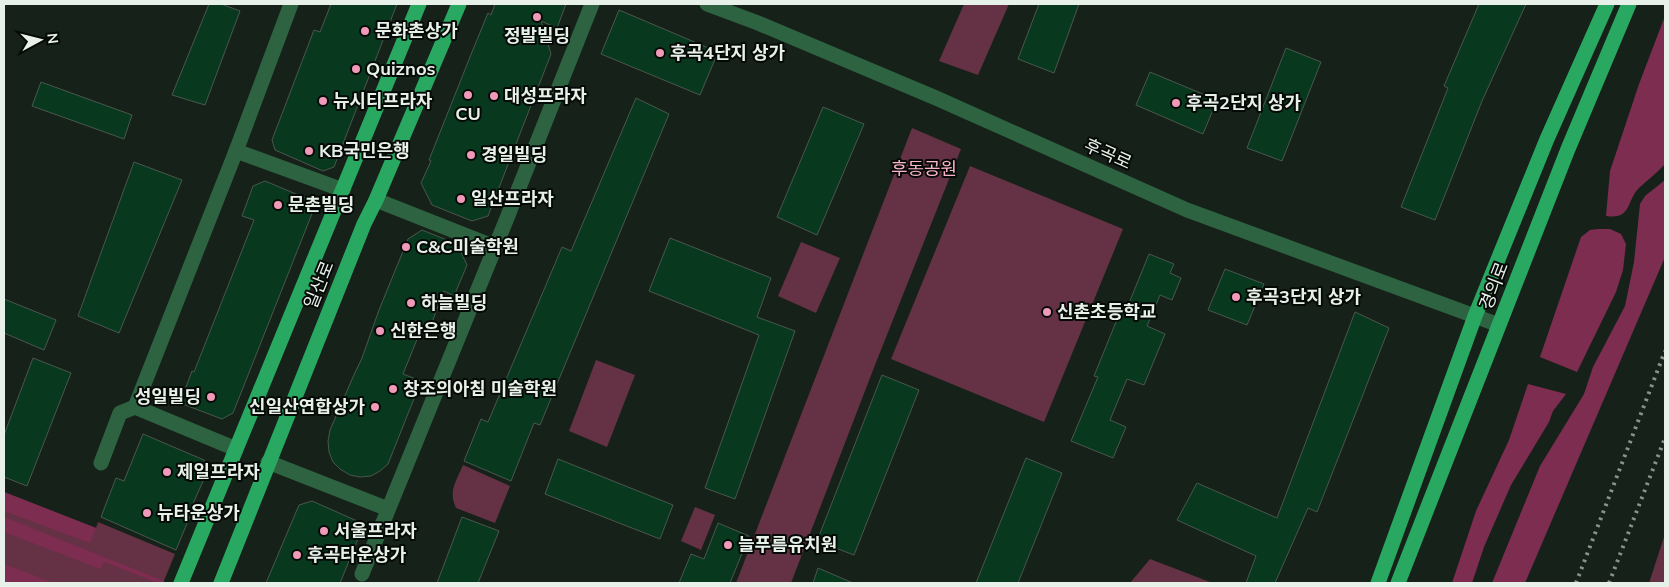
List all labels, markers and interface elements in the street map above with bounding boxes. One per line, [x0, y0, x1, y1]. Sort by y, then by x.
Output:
marker: 정발빌딩 [531, 11, 543, 23]
north arrow [15, 15, 65, 65]
place label: 문화촌상가 [375, 19, 458, 42]
place label: 정발빌딩 [504, 24, 570, 47]
marker: 문화촌상가 [359, 25, 371, 37]
text: N [43, 32, 62, 45]
place label: 후곡4단지 상가 [670, 41, 786, 64]
marker: 후곡4단지 상가 [654, 47, 666, 59]
place label: Quiznos [366, 57, 436, 80]
marker: Quiznos [350, 63, 362, 75]
place label: 대성프라자 [504, 84, 587, 107]
place label: 뉴시티프라자 [333, 89, 433, 112]
marker: CU [462, 89, 474, 101]
marker: 대성프라자 [488, 90, 500, 102]
place label: 후곡2단지 상가 [1186, 91, 1302, 114]
marker: 뉴시티프라자 [317, 95, 329, 107]
marker: 후곡2단지 상가 [1170, 97, 1182, 109]
place label: CU [455, 102, 481, 125]
street label: 후곡로 [1081, 133, 1136, 174]
place label: KB국민은행 [319, 139, 410, 162]
place label: 경일빌딩 [481, 143, 547, 166]
marker: KB국민은행 [303, 145, 315, 157]
marker: 경일빌딩 [465, 149, 477, 161]
park label: 후동공원 [891, 157, 957, 180]
place label: 일산프라자 [471, 187, 554, 210]
place label: 문촌빌딩 [288, 193, 354, 216]
marker: 일산프라자 [455, 193, 467, 205]
marker: 문촌빌딩 [272, 199, 284, 211]
place label: C&C미술학원 [416, 235, 519, 258]
marker: C&C미술학원 [400, 241, 412, 253]
street label: 일산로 [299, 257, 339, 312]
street label: 경의로 [1474, 259, 1513, 313]
place label: 후곡3단지 상가 [1246, 285, 1362, 308]
place label: 하늘빌딩 [421, 291, 487, 314]
marker: 후곡3단지 상가 [1230, 291, 1242, 303]
marker: 하늘빌딩 [405, 297, 417, 309]
place label: 신촌초등학교 [1057, 300, 1156, 323]
marker: 신촌초등학교 [1041, 306, 1053, 318]
place label: 신한은행 [390, 319, 456, 342]
marker: 신한은행 [374, 325, 386, 337]
place label: 창조의아침 미술학원 [403, 377, 557, 400]
marker: 창조의아침 미술학원 [387, 383, 399, 395]
place label: 성일빌딩 [135, 385, 201, 408]
marker: 성일빌딩 [205, 391, 217, 403]
place label: 신일산연합상가 [249, 395, 365, 418]
marker: 신일산연합상가 [369, 401, 381, 413]
place label: 제일프라자 [177, 460, 260, 483]
marker: 제일프라자 [161, 466, 173, 478]
place label: 뉴타운상가 [157, 501, 240, 524]
marker: 뉴타운상가 [141, 507, 153, 519]
place label: 서울프라자 [334, 519, 417, 542]
marker: 서울프라자 [318, 525, 330, 537]
place label: 늘푸름유치원 [738, 533, 837, 556]
marker: 늘푸름유치원 [722, 539, 734, 551]
place label: 후곡타운상가 [307, 543, 407, 566]
marker: 후곡타운상가 [291, 549, 303, 561]

